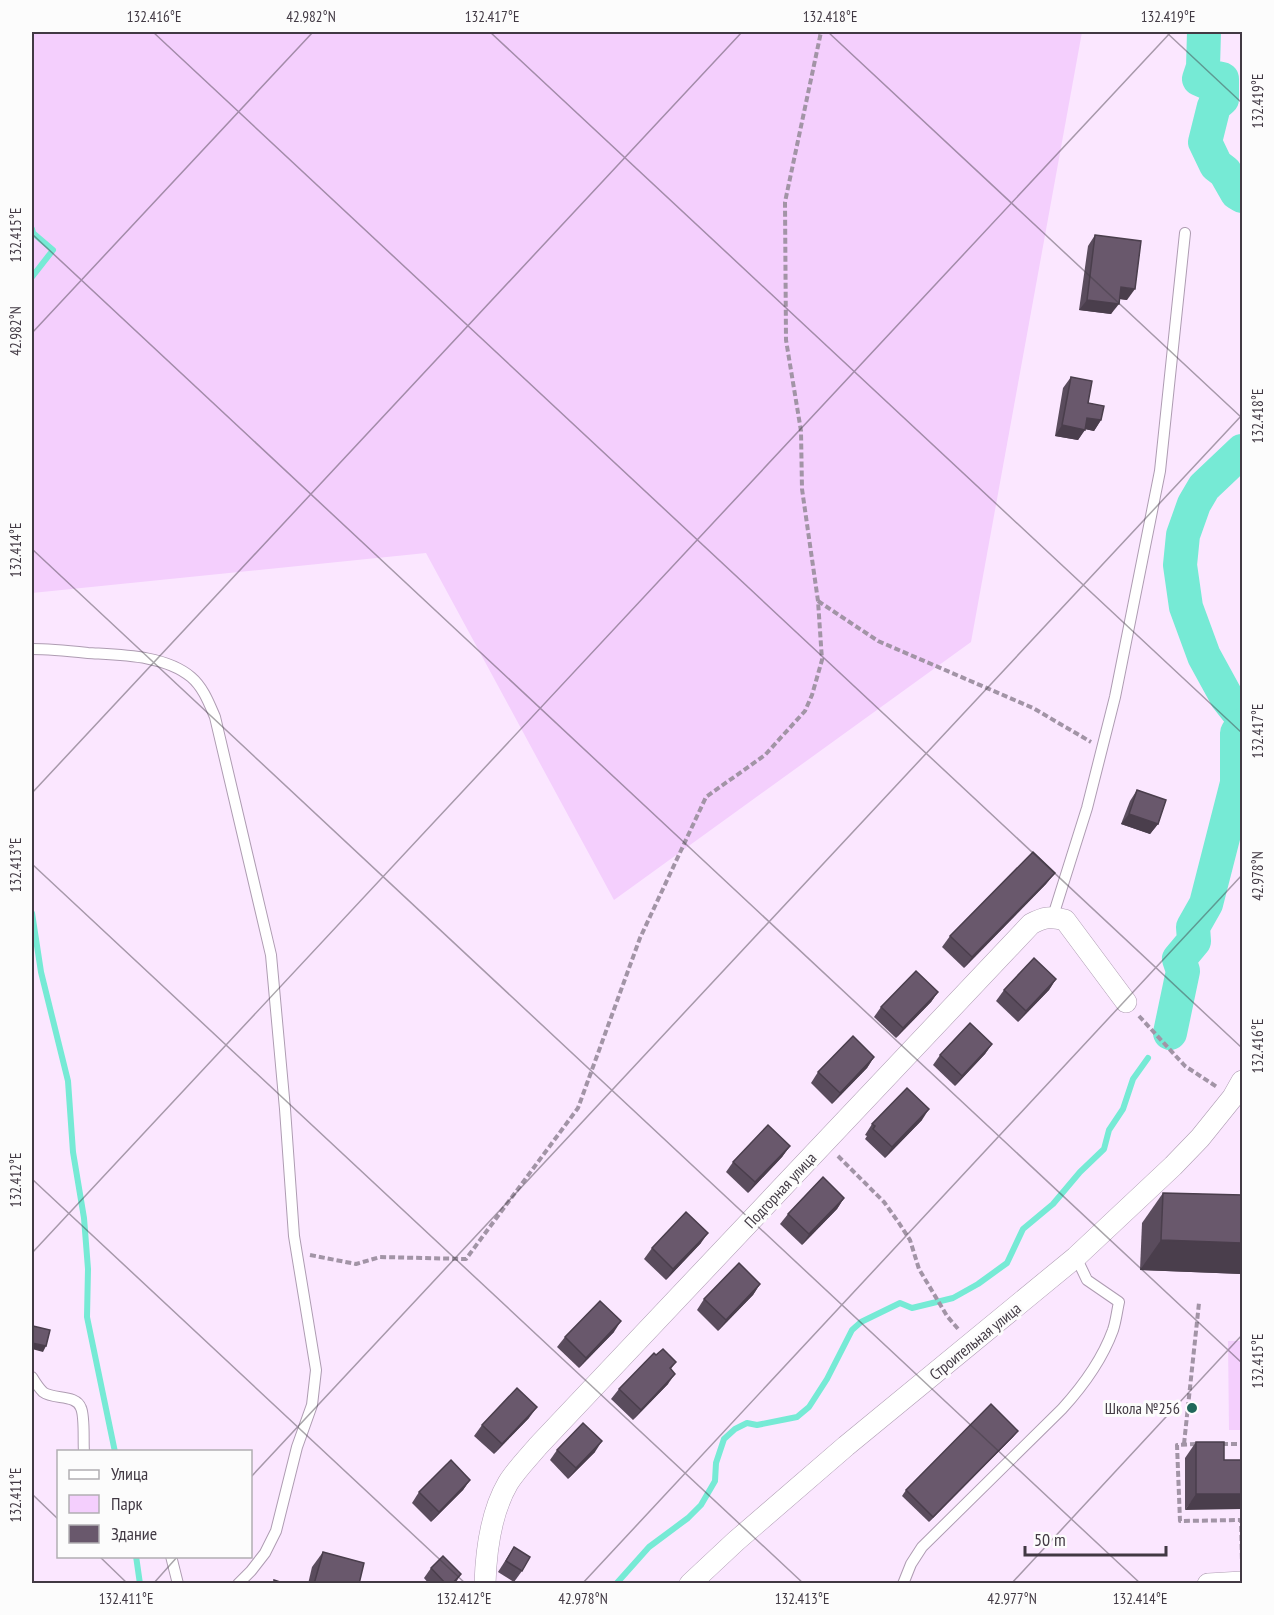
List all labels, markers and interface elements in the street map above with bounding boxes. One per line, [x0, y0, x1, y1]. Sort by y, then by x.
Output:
text: 132.416°E [127, 7, 181, 26]
text: 42.982°N [286, 7, 336, 26]
text: 132.417°E [465, 7, 519, 26]
text: 132.418°E [803, 7, 857, 26]
text: 132.419°E [1141, 7, 1195, 26]
text: 132.419°E [1248, 74, 1267, 128]
text: 132.415°E [6, 208, 25, 262]
text: 42.982°N [6, 306, 25, 356]
text: 132.418°E [1248, 389, 1267, 443]
text: 132.414°E [6, 523, 25, 577]
text: 132.417°E [1248, 704, 1267, 758]
text: 132.413°E [6, 838, 25, 892]
text: 42.978°N [1248, 851, 1267, 901]
text: 132.416°E [1248, 1019, 1267, 1073]
street label: Подгорная улица [740, 1148, 820, 1232]
text: 132.412°E [6, 1153, 25, 1207]
street label: Строительная улица [925, 1298, 1025, 1384]
text: 132.415°E [1248, 1334, 1267, 1388]
place label: Школа №256 [1105, 1398, 1180, 1418]
marker: Школа №256 [1185, 1401, 1199, 1415]
legend [57, 1450, 252, 1558]
text: Улица [111, 1462, 148, 1485]
text: 132.411°E [6, 1468, 25, 1522]
text: Парк [111, 1492, 142, 1515]
scale bar [1025, 1519, 1166, 1557]
text: Здание [111, 1522, 157, 1545]
text: 50 m [1034, 1528, 1066, 1551]
text: 132.411°E [99, 1589, 153, 1608]
text: 132.412°E [437, 1589, 491, 1608]
text: 42.978°N [558, 1589, 608, 1608]
text: 132.413°E [775, 1589, 829, 1608]
text: 42.977°N [987, 1589, 1037, 1608]
text: 132.414°E [1113, 1589, 1167, 1608]

